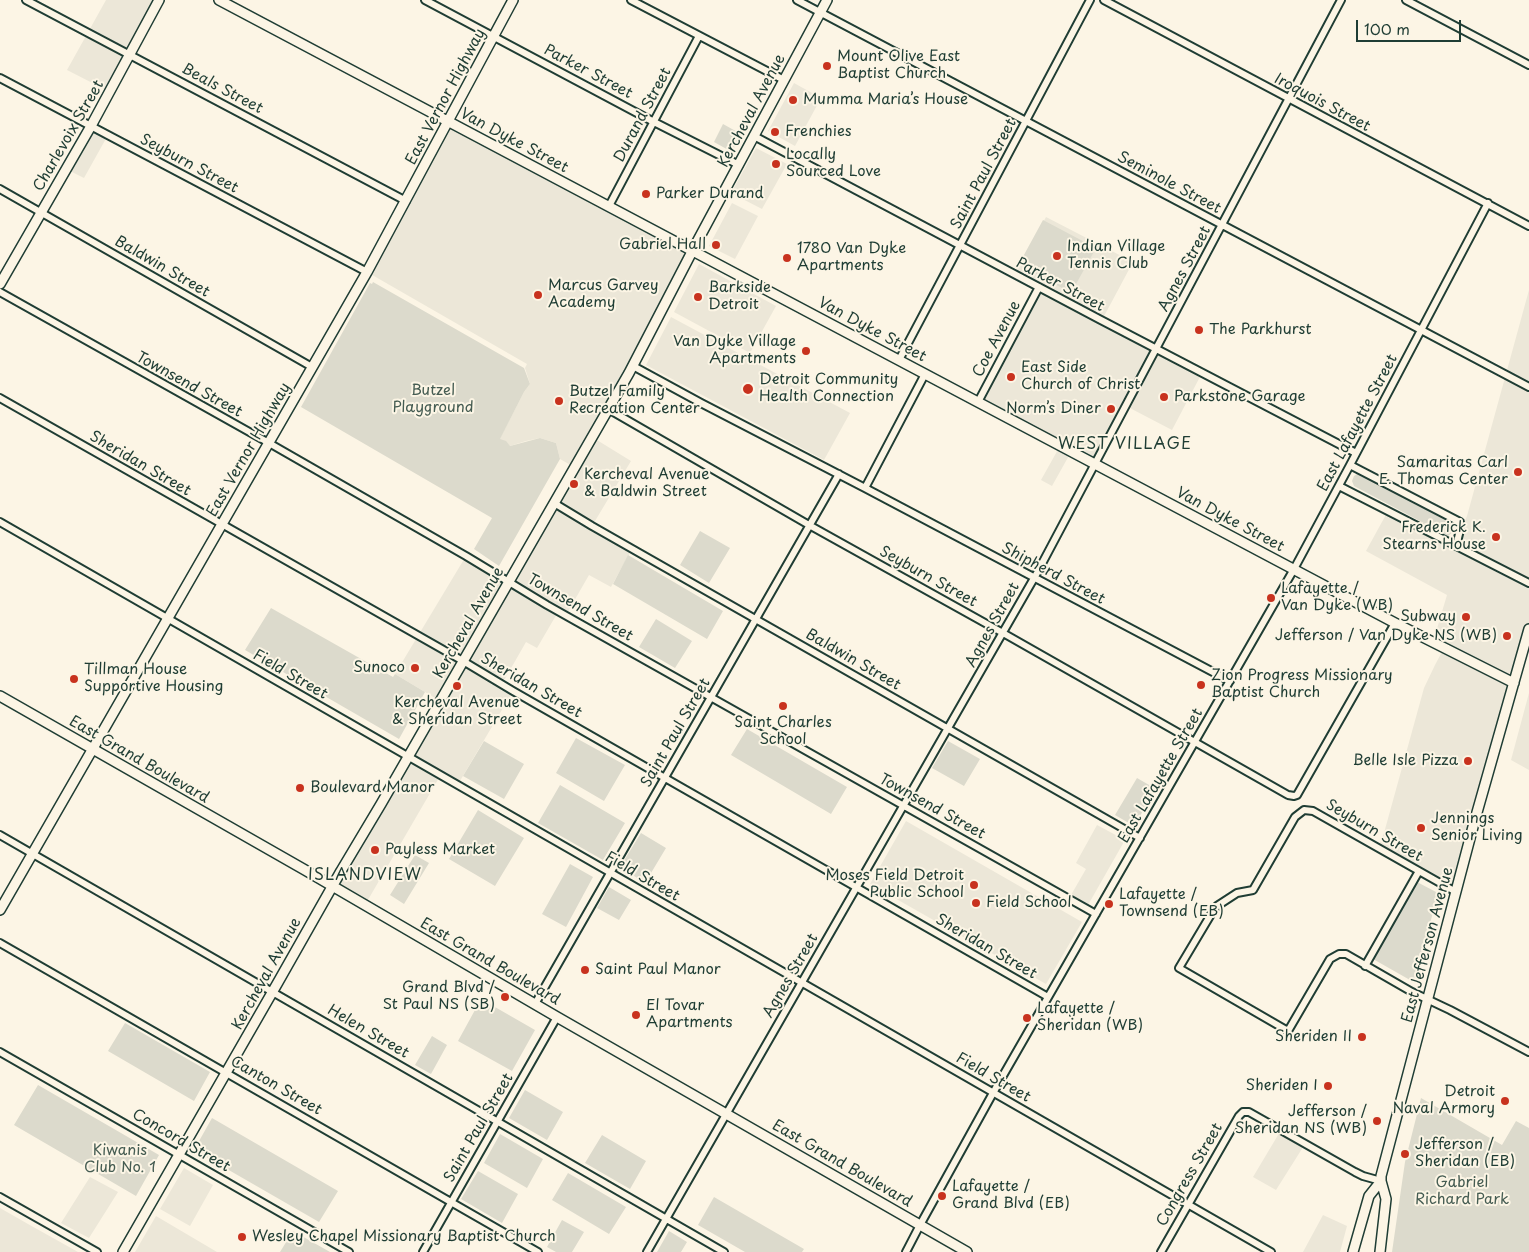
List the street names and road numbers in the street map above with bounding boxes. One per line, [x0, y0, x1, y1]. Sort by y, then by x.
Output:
street label: East Vernor Highway [403, 26, 489, 168]
street label: Parker Street [541, 41, 635, 103]
street label: Kercheval Avenue [715, 51, 789, 171]
street label: Beals Street [178, 60, 266, 118]
street label: Durand Street [611, 65, 675, 165]
street label: Iroquois Street [1271, 70, 1373, 136]
street label: Charlevoix Street [30, 77, 108, 195]
street label: Van Dyke Street [457, 105, 571, 177]
street label: Saint Paul Street [947, 116, 1021, 232]
street label: Seyburn Street [137, 131, 241, 197]
street label: Seminole Street [1114, 148, 1224, 218]
street label: Agnes Street [1155, 223, 1215, 315]
street label: Baldwin Street [111, 233, 213, 301]
street label: Parker Street [1013, 254, 1107, 316]
street label: Van Dyke Street [815, 294, 929, 366]
street label: Coe Avenue [969, 298, 1025, 380]
street label: Townsend Street [133, 348, 245, 422]
street label: East Lafayette Street [1314, 351, 1402, 495]
street label: East Vernor Highway [203, 380, 295, 520]
street label: Sheridan Street [86, 428, 194, 500]
street label: Van Dyke Street [1173, 484, 1287, 556]
street label: Shipherd Street [998, 539, 1108, 609]
street label: Seyburn Street [876, 543, 980, 611]
street label: Kercheval Avenue [430, 564, 508, 682]
street label: Townsend Street [524, 571, 636, 645]
street label: Agnes Street [962, 579, 1024, 671]
street label: Baldwin Street [802, 626, 904, 694]
street label: Field Street [249, 646, 331, 704]
street label: Sheridan Street [477, 650, 585, 722]
street label: Saint Paul Street [638, 675, 714, 791]
street label: East Lafayette Street [1115, 705, 1207, 847]
street label: East Grand Boulevard [66, 713, 212, 807]
street label: Townsend Street [876, 770, 988, 844]
street label: Seyburn Street [1322, 796, 1426, 866]
street label: Field Street [601, 848, 683, 906]
street label: East Jefferson Avenue [1399, 865, 1457, 1025]
street label: Sheridan Street [932, 911, 1040, 983]
street label: Kercheval Avenue [229, 915, 305, 1033]
street label: East Grand Boulevard [417, 915, 563, 1009]
street label: Agnes Street [760, 931, 822, 1021]
street label: Helen Street [324, 1001, 412, 1063]
street label: Field Street [952, 1049, 1034, 1107]
street label: Canton Street [227, 1053, 325, 1119]
street label: Saint Paul Street [441, 1070, 517, 1186]
street label: Concord Street [129, 1106, 233, 1176]
street label: East Grand Boulevard [769, 1117, 915, 1211]
street label: Congress Street [1153, 1120, 1227, 1230]

